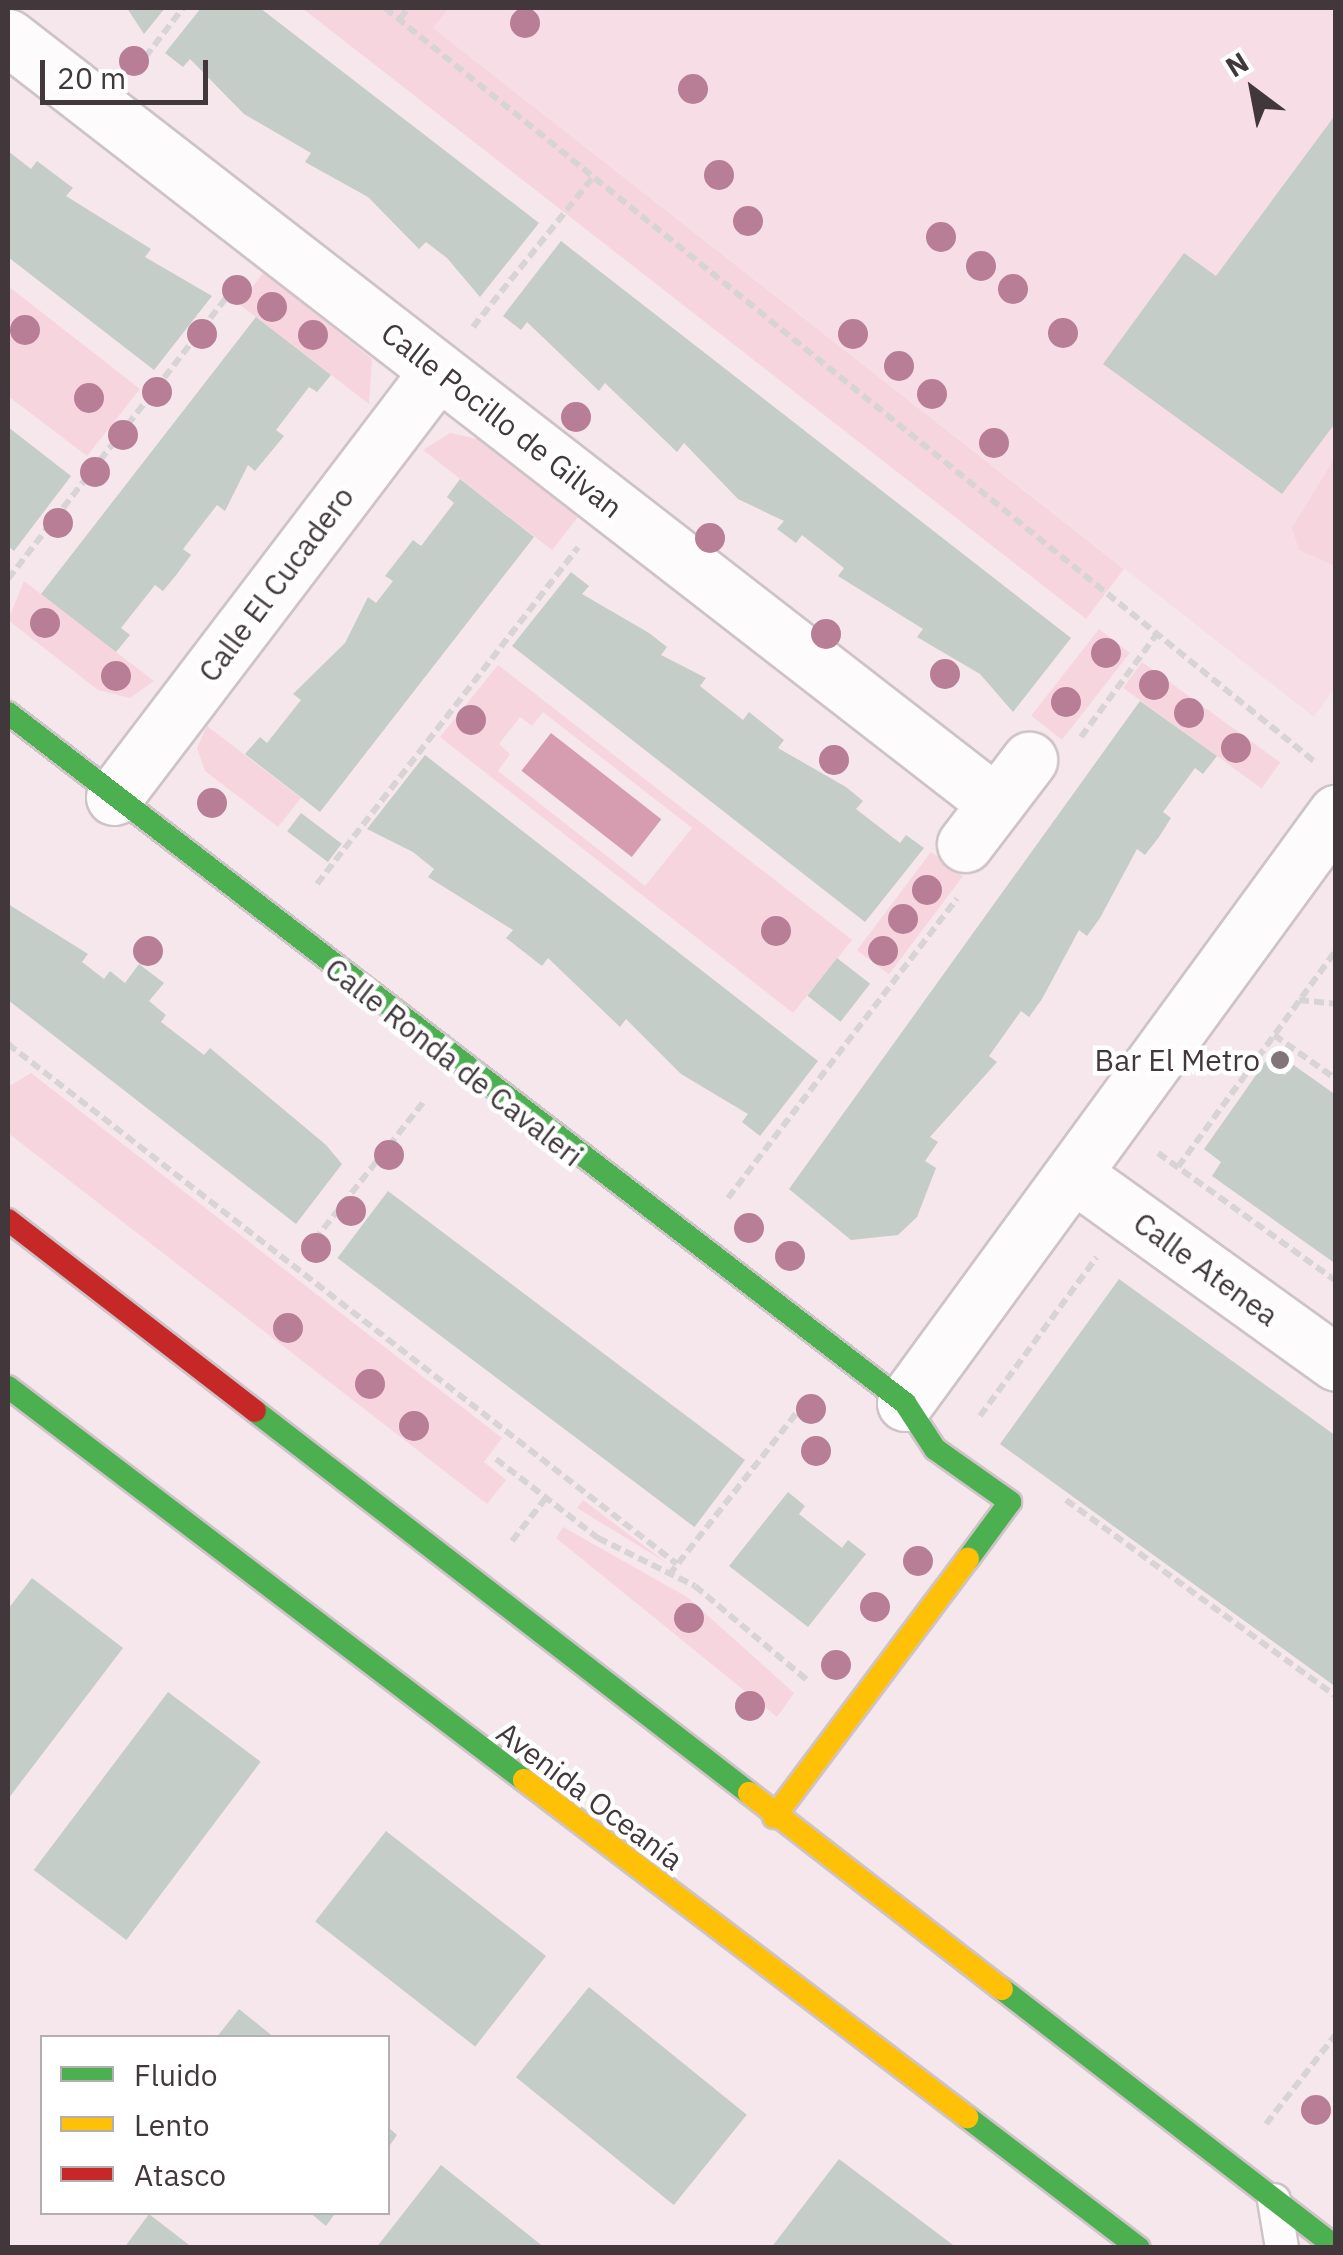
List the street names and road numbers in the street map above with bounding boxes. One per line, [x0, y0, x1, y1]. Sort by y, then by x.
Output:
street label: Calle Pocillo de Gilvan [374, 315, 630, 525]
street label: Calle El Cucadero [191, 479, 361, 689]
street label: Calle Ronda de Cavaleri [318, 950, 590, 1174]
street label: Calle Atenea [1127, 1205, 1285, 1333]
street label: Avenida Oceanía [490, 1714, 690, 1878]

